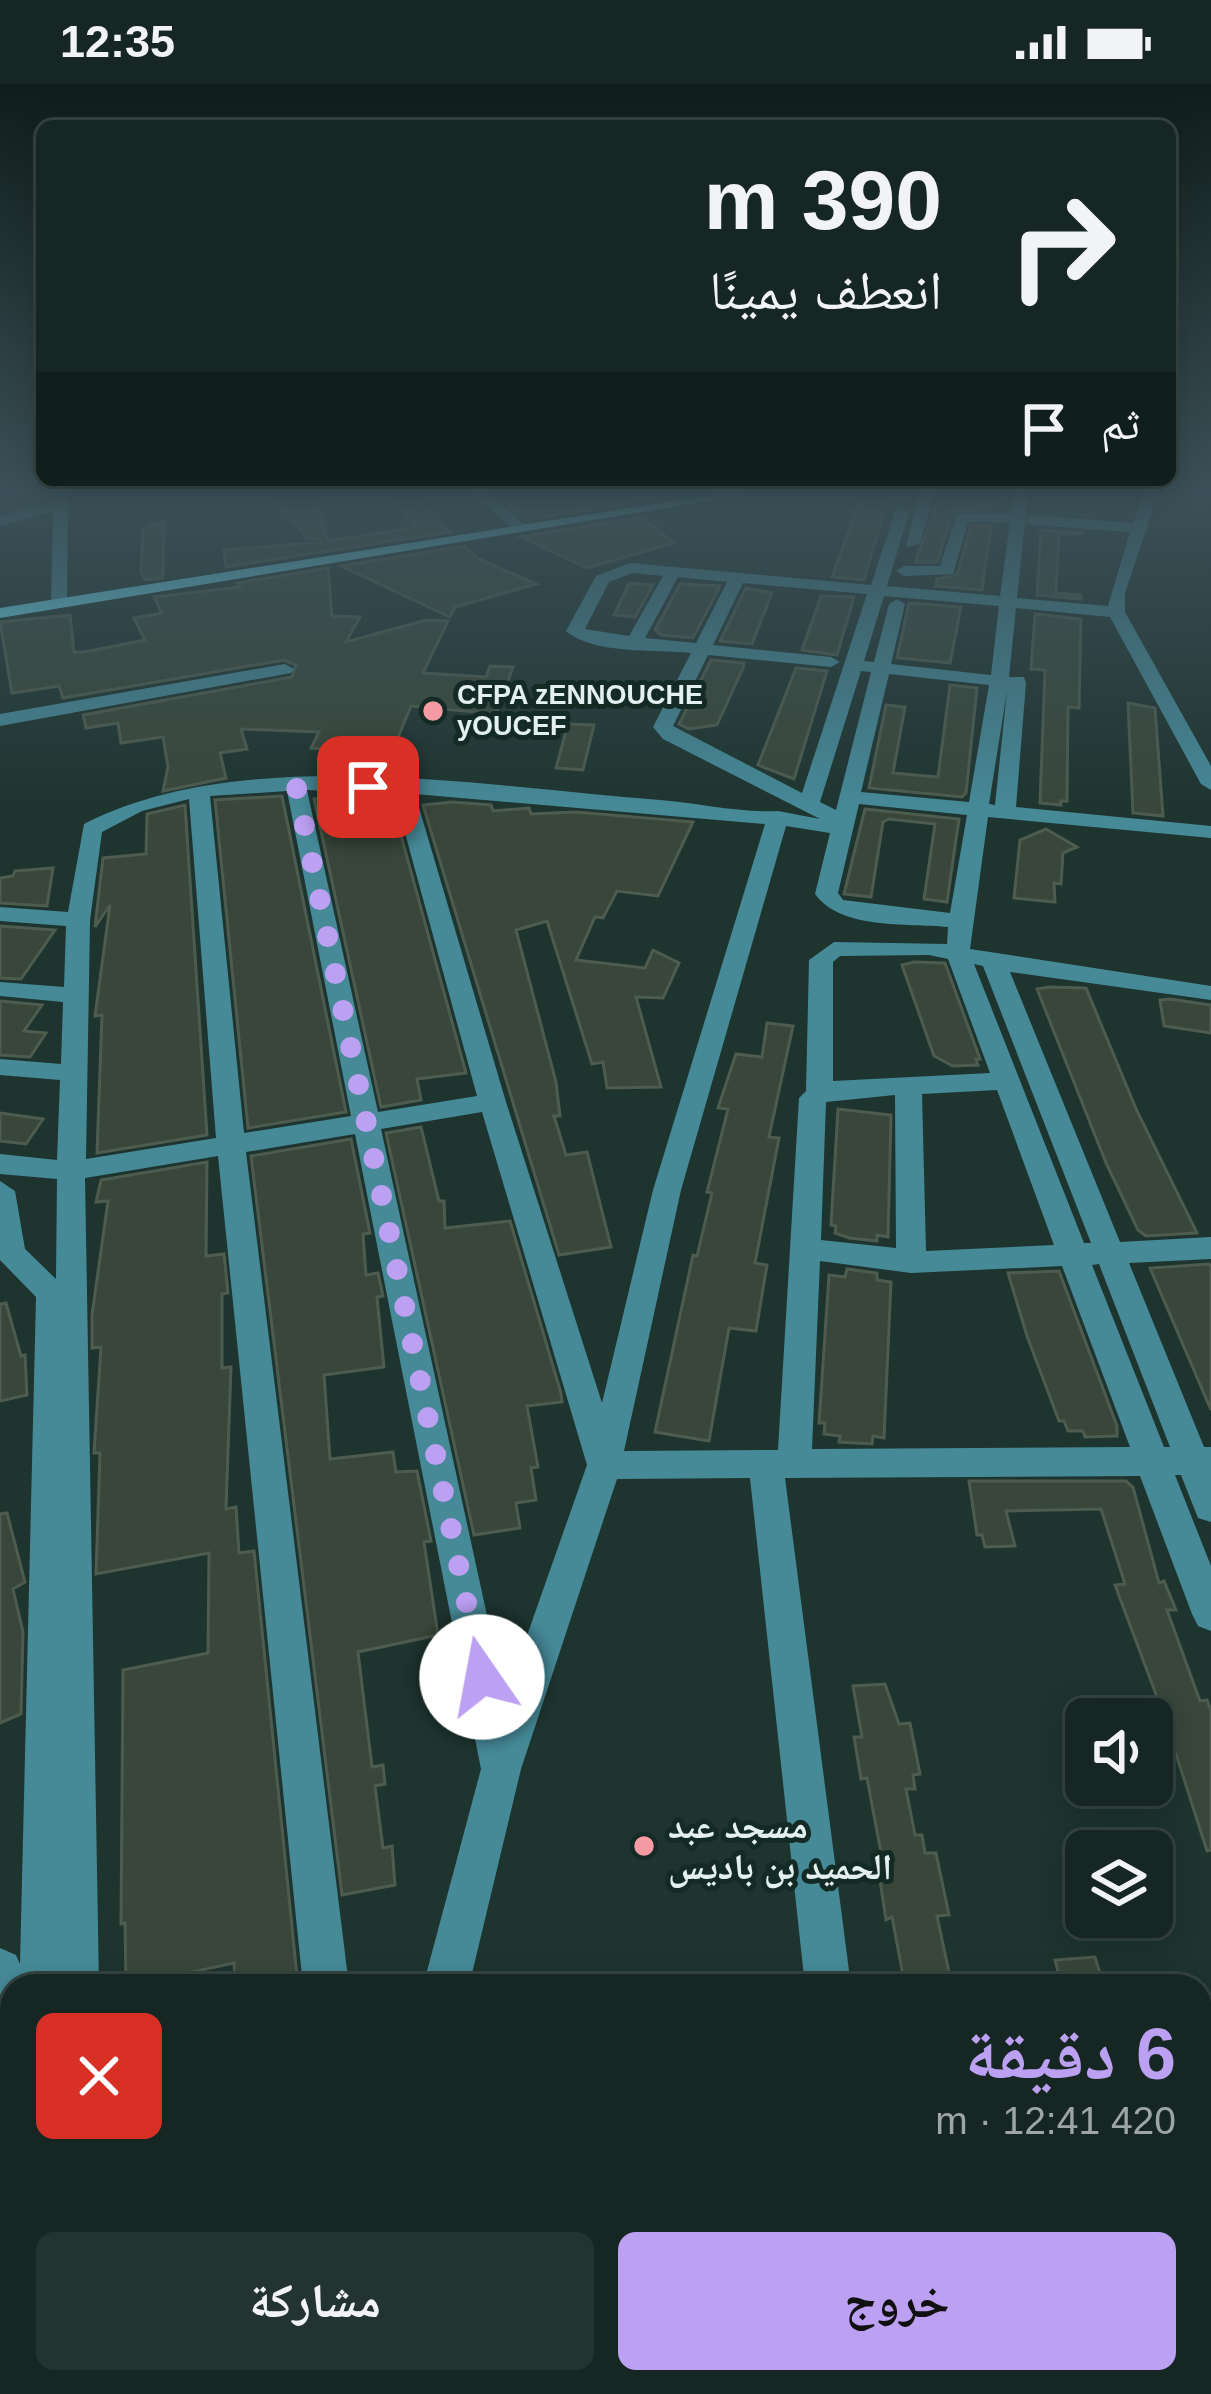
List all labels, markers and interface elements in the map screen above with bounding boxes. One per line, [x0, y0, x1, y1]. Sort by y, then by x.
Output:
text: 12:35 [60, 16, 175, 67]
text: 390 m [704, 153, 942, 247]
icon: right [984, 168, 1140, 324]
text: انعطف يمينًا [709, 260, 942, 320]
icon: arrive [1011, 396, 1077, 462]
text: ثم [1101, 398, 1140, 449]
place label: CFPA zENNOUCHE yOUCEF [457, 680, 703, 741]
marker: CFPA zENNOUCHE yOUCEF [420, 698, 446, 724]
pin [317, 736, 419, 838]
icon: arrive [335, 754, 401, 820]
position arrow [419, 1614, 545, 1740]
map controls [1065, 1698, 1173, 1938]
button: sound [1065, 1698, 1173, 1806]
place label: مسجد عبد الحميد بن باديس [668, 1805, 892, 1889]
button: layers [1065, 1830, 1173, 1938]
marker: مسجد عبد الحميد بن باديس [631, 1833, 657, 1859]
button: close [36, 2013, 162, 2139]
text: 6 دقيقة [965, 2014, 1176, 2094]
text: 420 m · 12:41 [935, 2099, 1176, 2142]
button: مشاركة [36, 2232, 594, 2370]
button: خروج [618, 2232, 1176, 2370]

